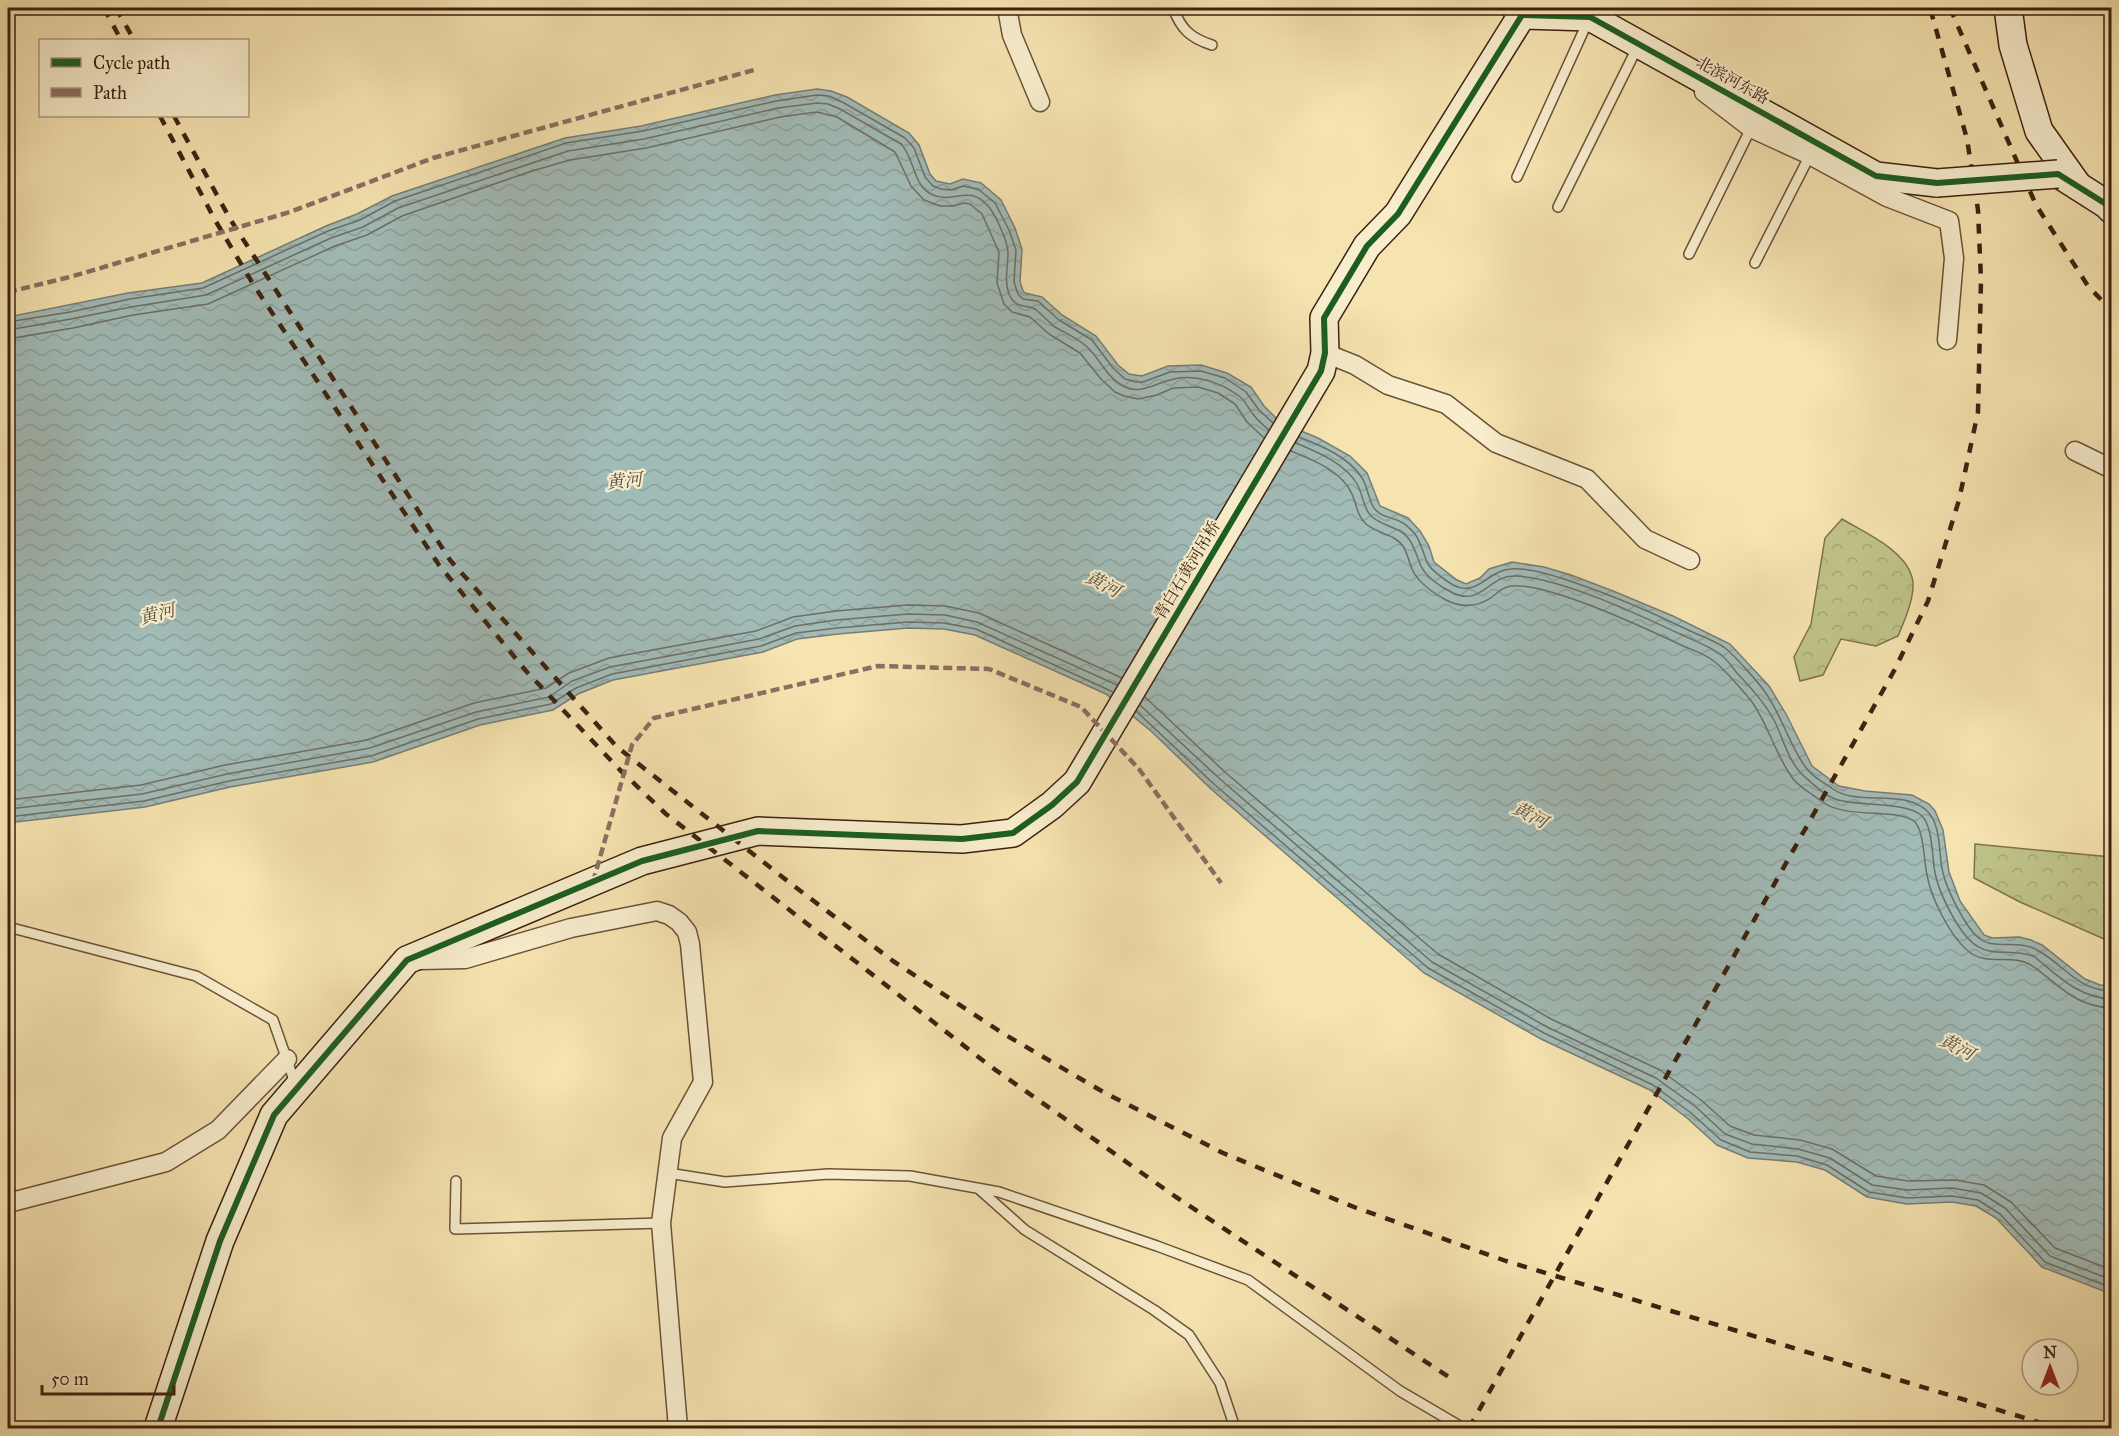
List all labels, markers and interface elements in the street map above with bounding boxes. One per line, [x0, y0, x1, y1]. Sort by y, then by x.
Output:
legend [39, 39, 249, 117]
text: Cycle path [93, 52, 170, 74]
street label: 北滨河东路 [1693, 52, 1773, 108]
text: Path [93, 82, 127, 104]
water label: 黄河 [605, 468, 646, 494]
street label: 青白石黄河吊桥 [1150, 517, 1224, 623]
water label: 黄河 [1082, 566, 1127, 604]
water label: 黄河 [137, 598, 180, 629]
water label: 黄河 [1509, 797, 1554, 835]
water label: 黄河 [1936, 1029, 1981, 1067]
north arrow [2020, 1337, 2080, 1397]
text: N [2043, 1343, 2057, 1362]
scale bar [42, 1358, 174, 1396]
text: 50 m [51, 1368, 89, 1390]

